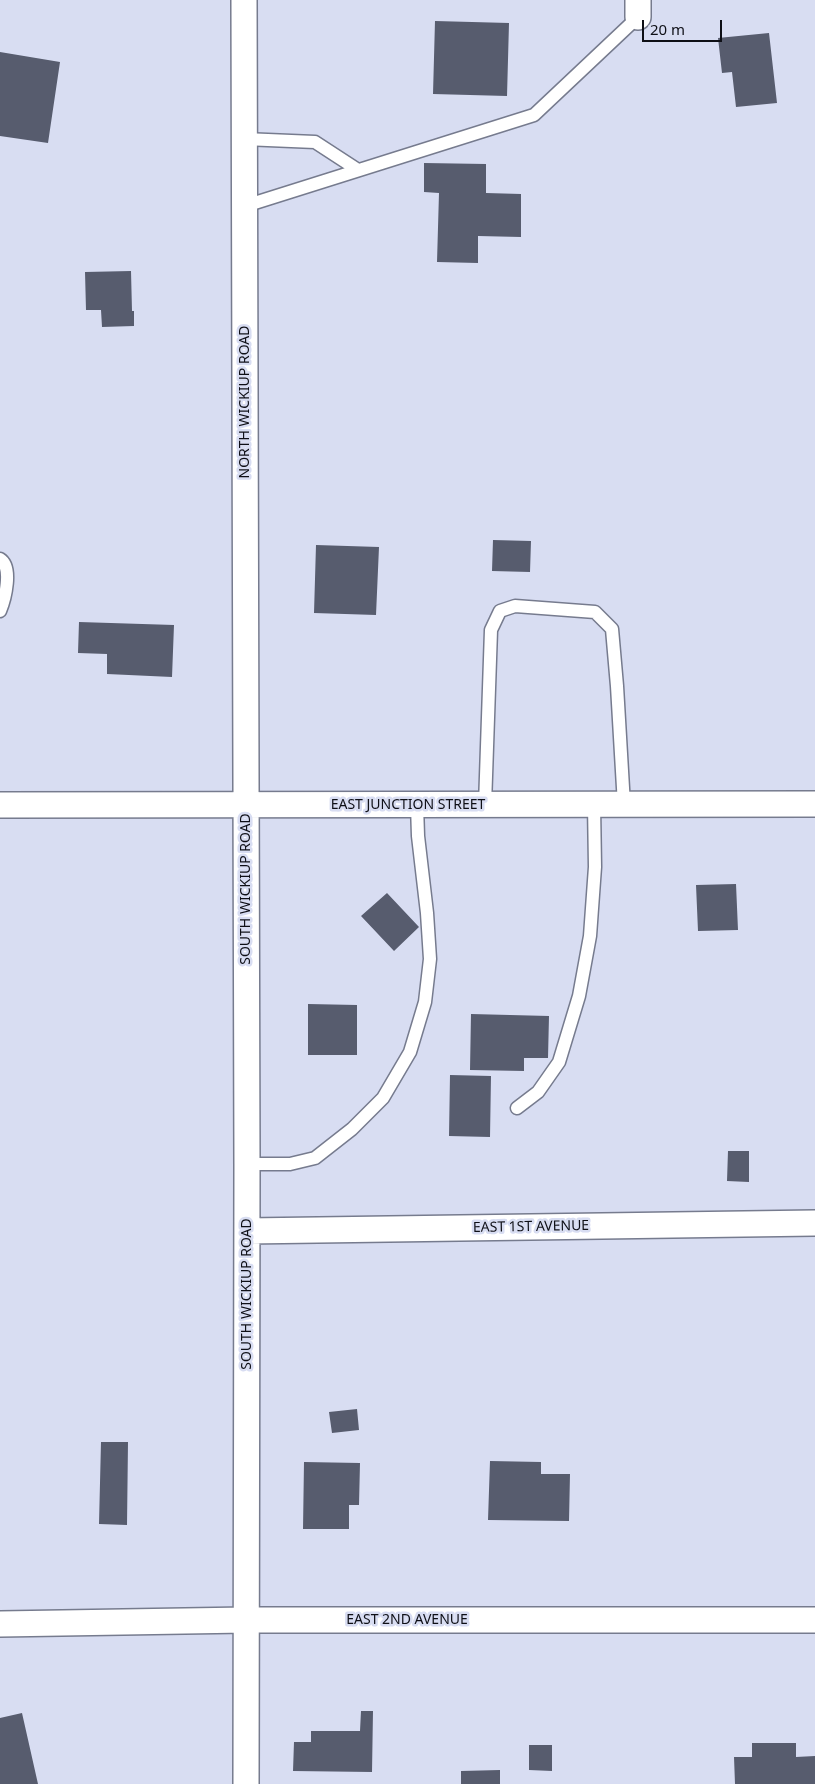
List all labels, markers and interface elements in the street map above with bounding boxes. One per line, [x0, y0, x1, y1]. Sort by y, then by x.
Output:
scale bar [645, 10, 725, 42]
text: 20 m [650, 19, 685, 39]
street label: NORTH WICKIUP ROAD [237, 326, 253, 478]
street label: EAST JUNCTION STREET [331, 797, 485, 813]
street label: SOUTH WICKIUP ROAD [238, 813, 254, 965]
street label: SOUTH WICKIUP ROAD [239, 1218, 255, 1370]
street label: EAST 1ST AVENUE [473, 1218, 589, 1236]
street label: EAST 2ND AVENUE [346, 1612, 468, 1628]

